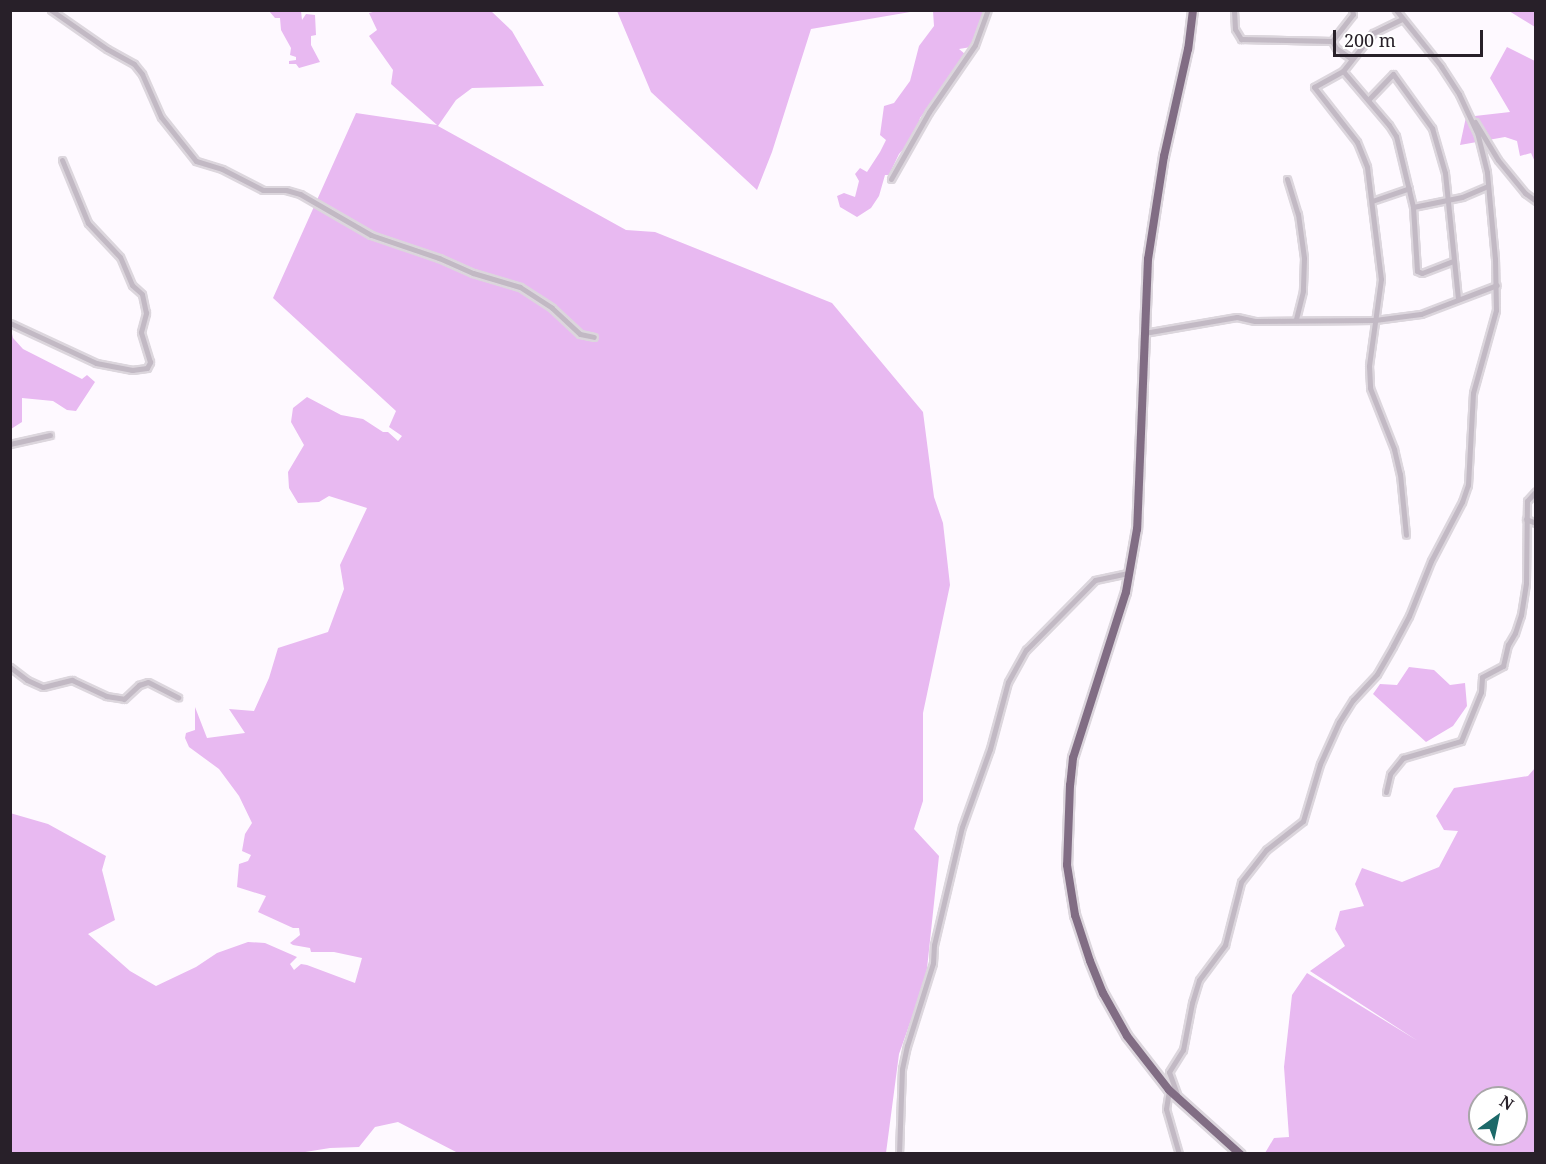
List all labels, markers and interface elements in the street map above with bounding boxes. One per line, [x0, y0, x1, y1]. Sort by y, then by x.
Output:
scale bar [1336, 18, 1486, 56]
text: 200 m [1344, 28, 1396, 52]
north arrow [1468, 1086, 1528, 1146]
text: N [1495, 1090, 1518, 1115]

